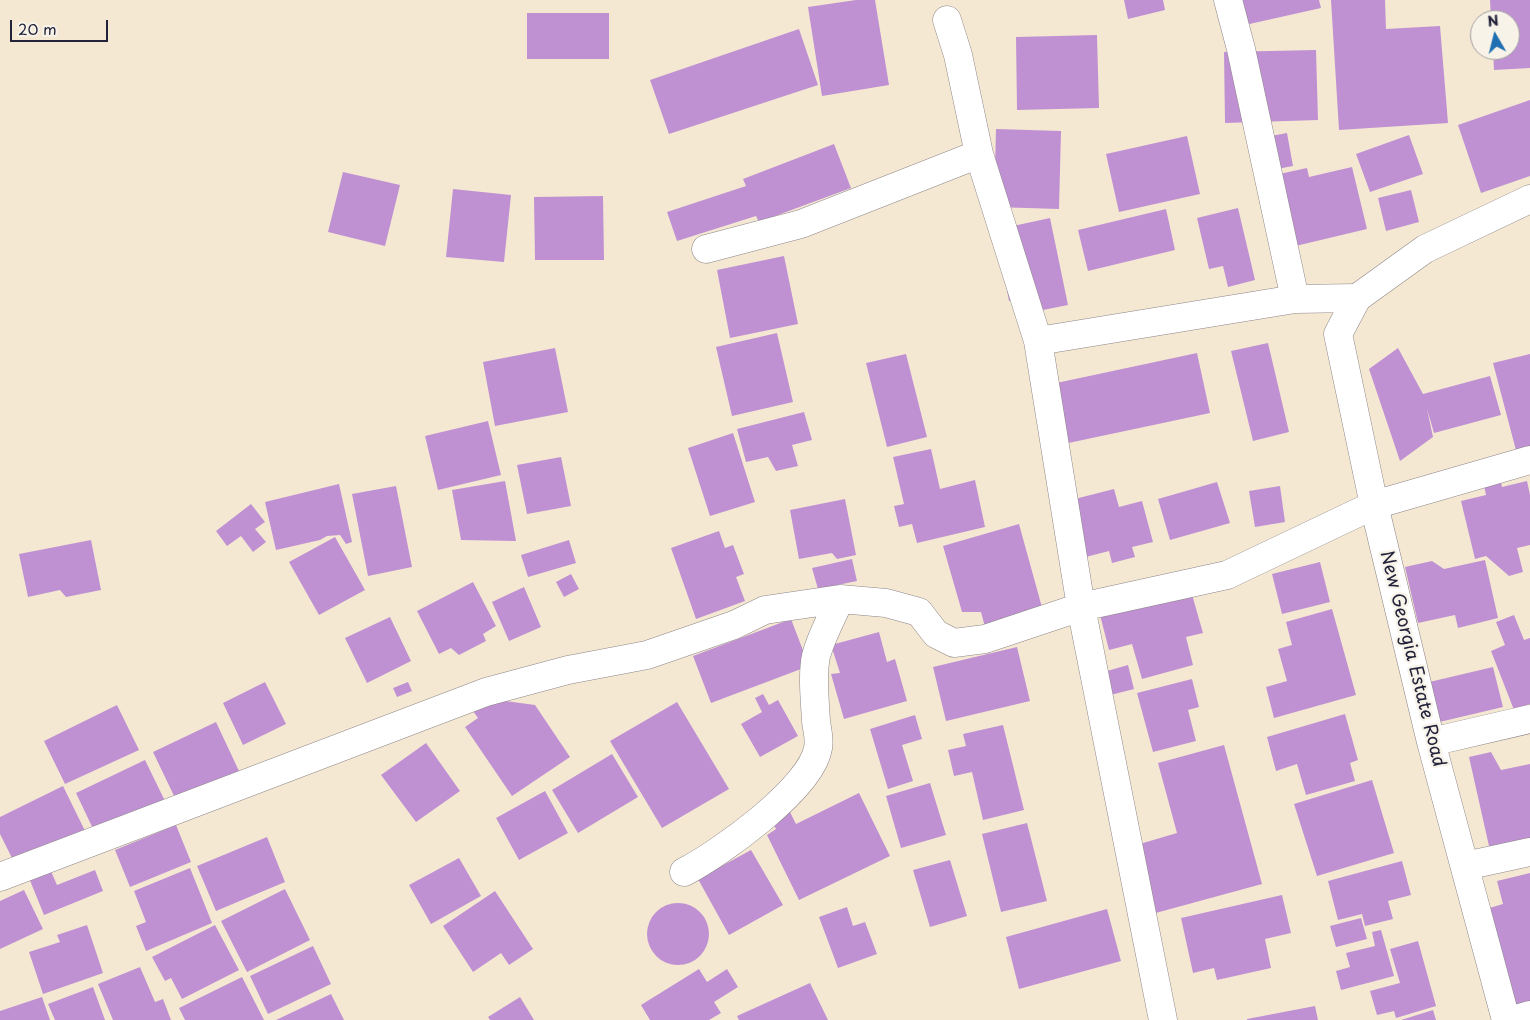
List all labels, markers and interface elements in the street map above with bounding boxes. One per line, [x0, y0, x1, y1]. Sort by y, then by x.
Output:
text: N [1486, 9, 1500, 32]
scale bar [12, 10, 110, 42]
north arrow [1470, 10, 1520, 60]
text: 20 m [18, 17, 57, 40]
street label: New Georgia Estate Road [1375, 549, 1449, 769]

